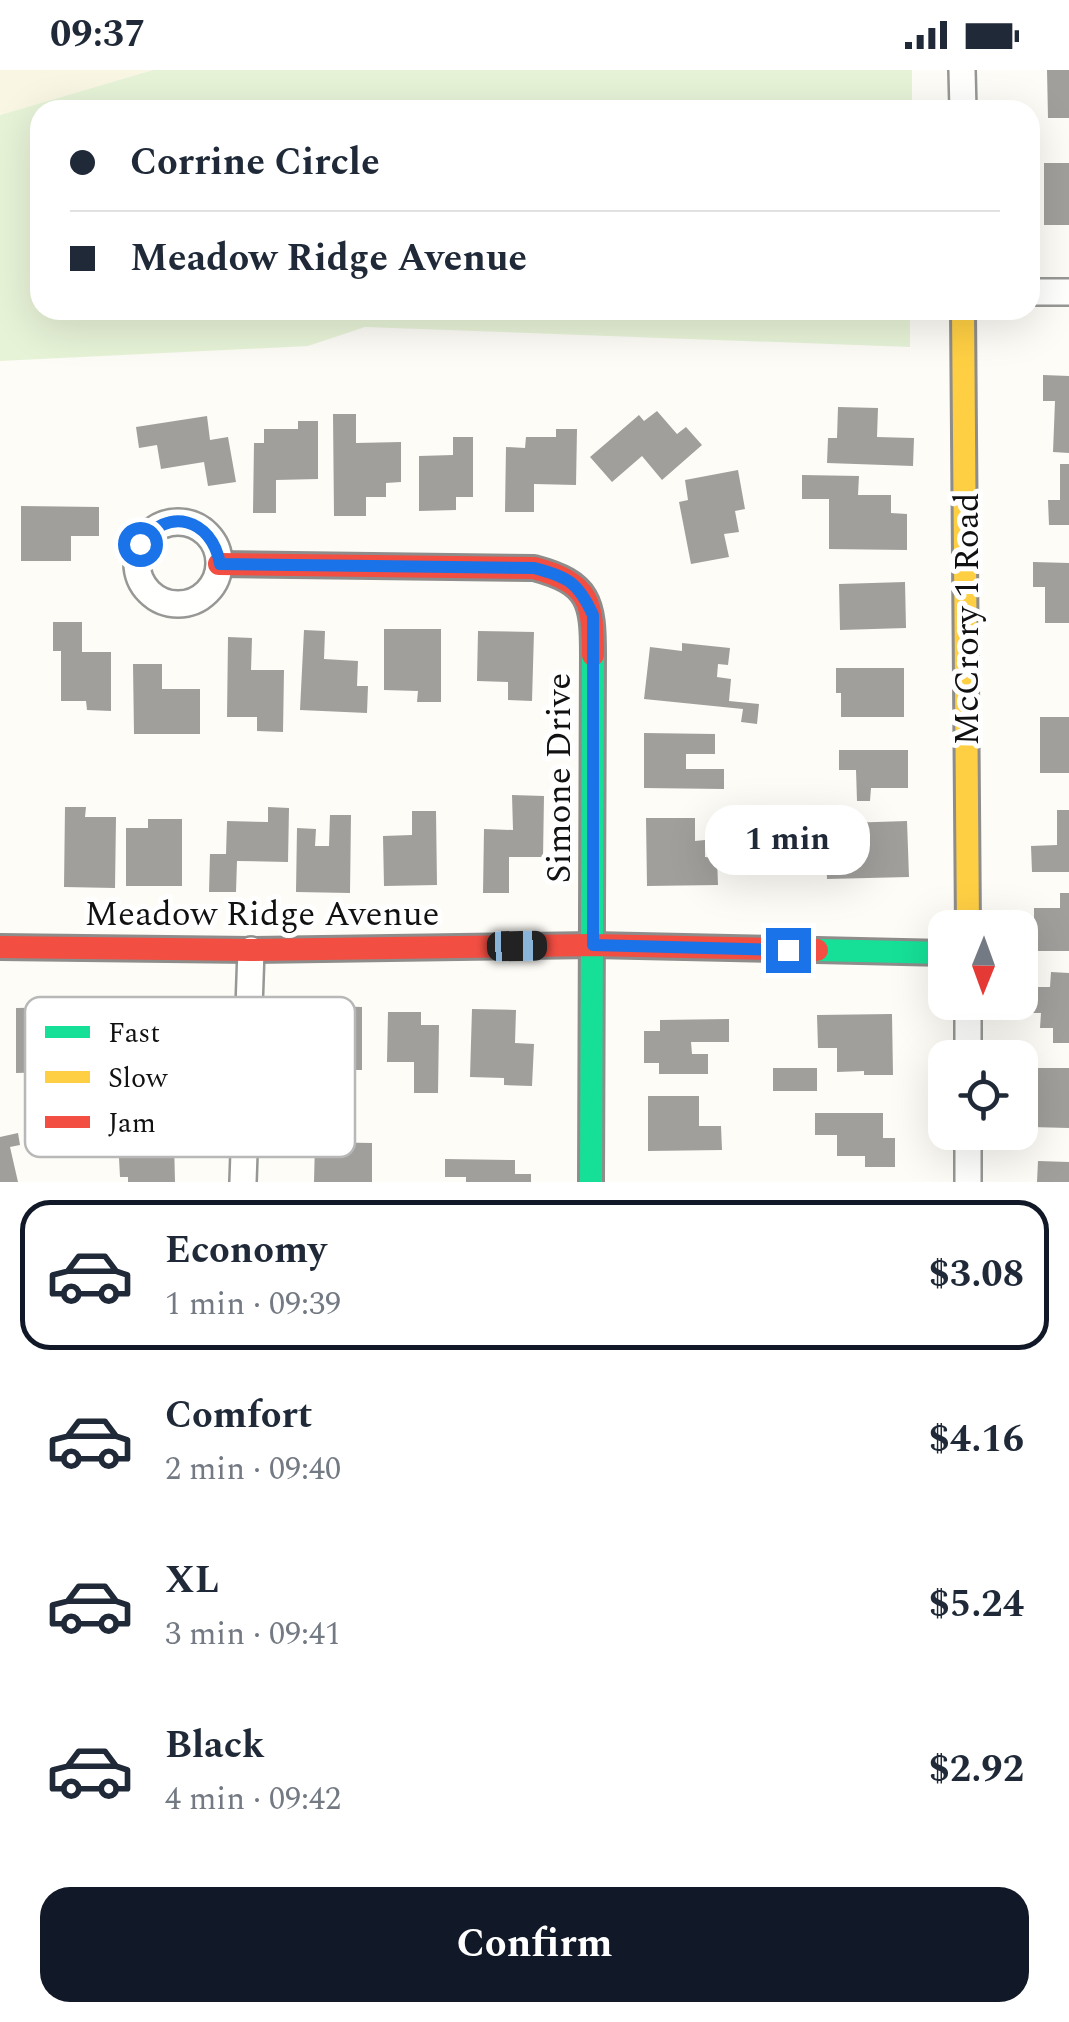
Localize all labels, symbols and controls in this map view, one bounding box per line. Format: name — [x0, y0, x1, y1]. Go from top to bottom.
text: 09:37 — [50, 6, 145, 64]
text: Corrine Circle — [130, 134, 380, 192]
text: Meadow Ridge Avenue — [130, 230, 527, 288]
street label: McCrory 1 Road — [941, 492, 994, 746]
route start — [118, 522, 163, 567]
street label: Simone Drive — [533, 673, 586, 883]
callout: 1 min — [706, 805, 870, 875]
text: 1 min — [745, 815, 830, 864]
street label: Meadow Ridge Avenue — [84, 888, 440, 941]
north arrow — [928, 910, 1038, 1020]
map controls — [928, 910, 1038, 1150]
route end — [766, 928, 811, 973]
car — [487, 930, 547, 962]
legend — [25, 997, 355, 1157]
text: Fast — [108, 1012, 160, 1055]
button: locate — [928, 1040, 1038, 1150]
text: Slow — [108, 1057, 168, 1100]
text: Jam — [108, 1102, 156, 1145]
text: Economy — [165, 1222, 326, 1280]
icon: car — [45, 1230, 135, 1320]
text: $3.08 — [929, 1246, 1024, 1304]
text: 1 min · 09:39 — [165, 1280, 341, 1329]
text: Comfort — [165, 1387, 312, 1445]
icon: car — [45, 1395, 135, 1485]
text: $4.16 — [929, 1411, 1024, 1469]
text: 2 min · 09:40 — [165, 1445, 341, 1494]
text: XL — [165, 1552, 219, 1610]
icon: car — [45, 1560, 135, 1650]
text: $5.24 — [929, 1576, 1024, 1634]
text: 3 min · 09:41 — [165, 1610, 341, 1659]
text: Black — [165, 1717, 265, 1775]
icon: car — [45, 1725, 135, 1815]
text: $2.92 — [929, 1741, 1024, 1799]
text: 4 min · 09:42 — [165, 1775, 341, 1824]
button: Confirm — [40, 1887, 1029, 2002]

